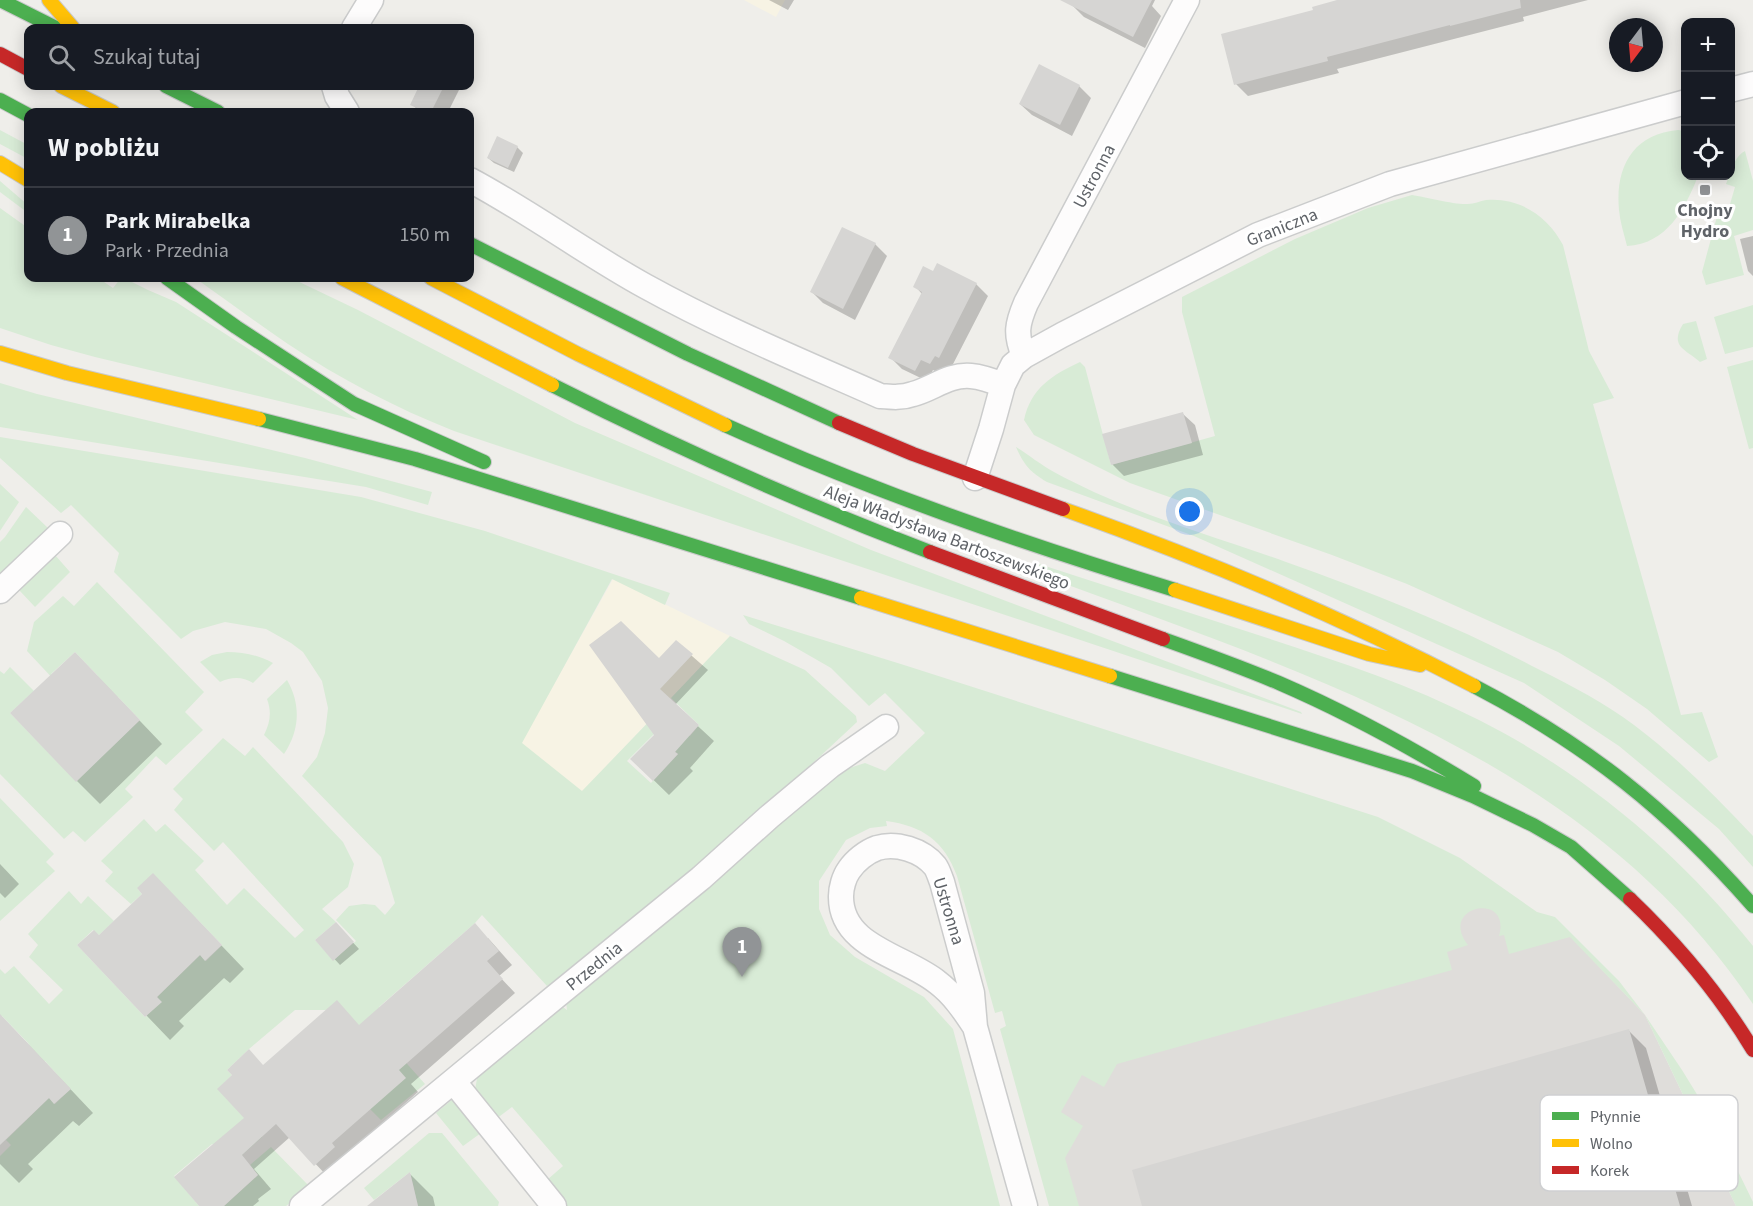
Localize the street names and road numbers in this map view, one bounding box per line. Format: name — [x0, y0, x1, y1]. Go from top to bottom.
street label: Ustronna — [1067, 140, 1122, 213]
street label: Graniczna — [1243, 202, 1322, 253]
street label: Aleja Władysława Bartoszewskiego — [820, 479, 1073, 596]
street label: Ustronna — [926, 874, 971, 948]
street label: Przednia — [561, 936, 628, 997]

